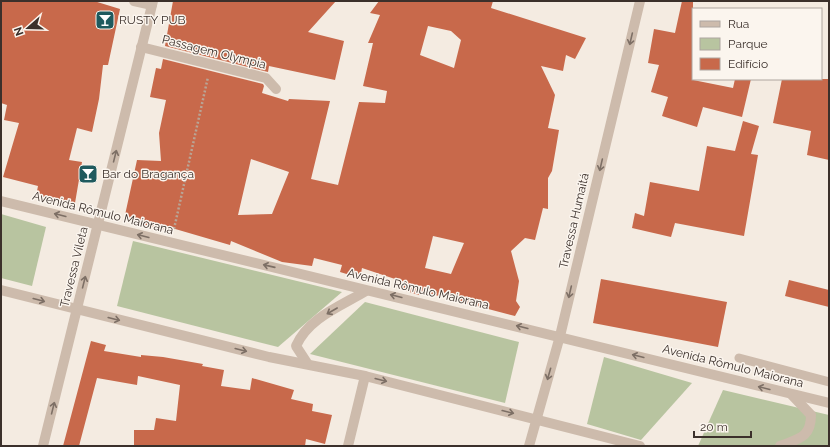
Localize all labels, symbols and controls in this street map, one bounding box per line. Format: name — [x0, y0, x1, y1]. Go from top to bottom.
north arrow — [8, 8, 48, 48]
legend — [692, 8, 822, 80]
bar icon: RUSTY PUB — [94, 9, 116, 31]
place label: RUSTY PUB — [119, 13, 185, 27]
text: Rua — [728, 17, 749, 31]
text: N — [12, 25, 27, 37]
street label: Passagem Olympia — [160, 32, 268, 72]
one-way arrow — [626, 32, 634, 45]
text: Parque — [728, 37, 768, 51]
text: Edifício — [728, 57, 768, 71]
one-way arrow — [111, 149, 119, 162]
one-way arrow — [596, 159, 604, 172]
bar icon: Bar do Bragança — [77, 163, 99, 185]
place label: Bar do Bragança — [102, 167, 194, 181]
street label: Travessa Humaitá — [556, 172, 592, 270]
street label: Avenida Rômulo Maiorana — [31, 189, 175, 237]
one-way arrow — [54, 211, 67, 219]
street label: Travessa Vileta — [57, 225, 91, 309]
one-way arrow — [136, 232, 149, 239]
one-way arrow — [263, 262, 276, 270]
street label: Avenida Rômulo Maiorana — [346, 266, 490, 312]
one-way arrow — [80, 276, 88, 289]
one-way arrow — [566, 285, 574, 298]
one-way arrow — [389, 292, 402, 299]
one-way arrow — [32, 296, 45, 304]
one-way arrow — [327, 307, 339, 315]
one-way arrow — [108, 316, 121, 323]
one-way arrow — [516, 323, 529, 330]
street label: Avenida Rômulo Maiorana — [661, 342, 805, 390]
one-way arrow — [234, 347, 247, 354]
one-way arrow — [632, 352, 645, 359]
one-way arrow — [545, 367, 552, 380]
one-way arrow — [375, 377, 388, 385]
one-way arrow — [758, 383, 771, 391]
one-way arrow — [49, 402, 57, 415]
one-way arrow — [501, 408, 514, 416]
scale bar — [694, 413, 751, 439]
text: 20 m — [700, 420, 728, 434]

